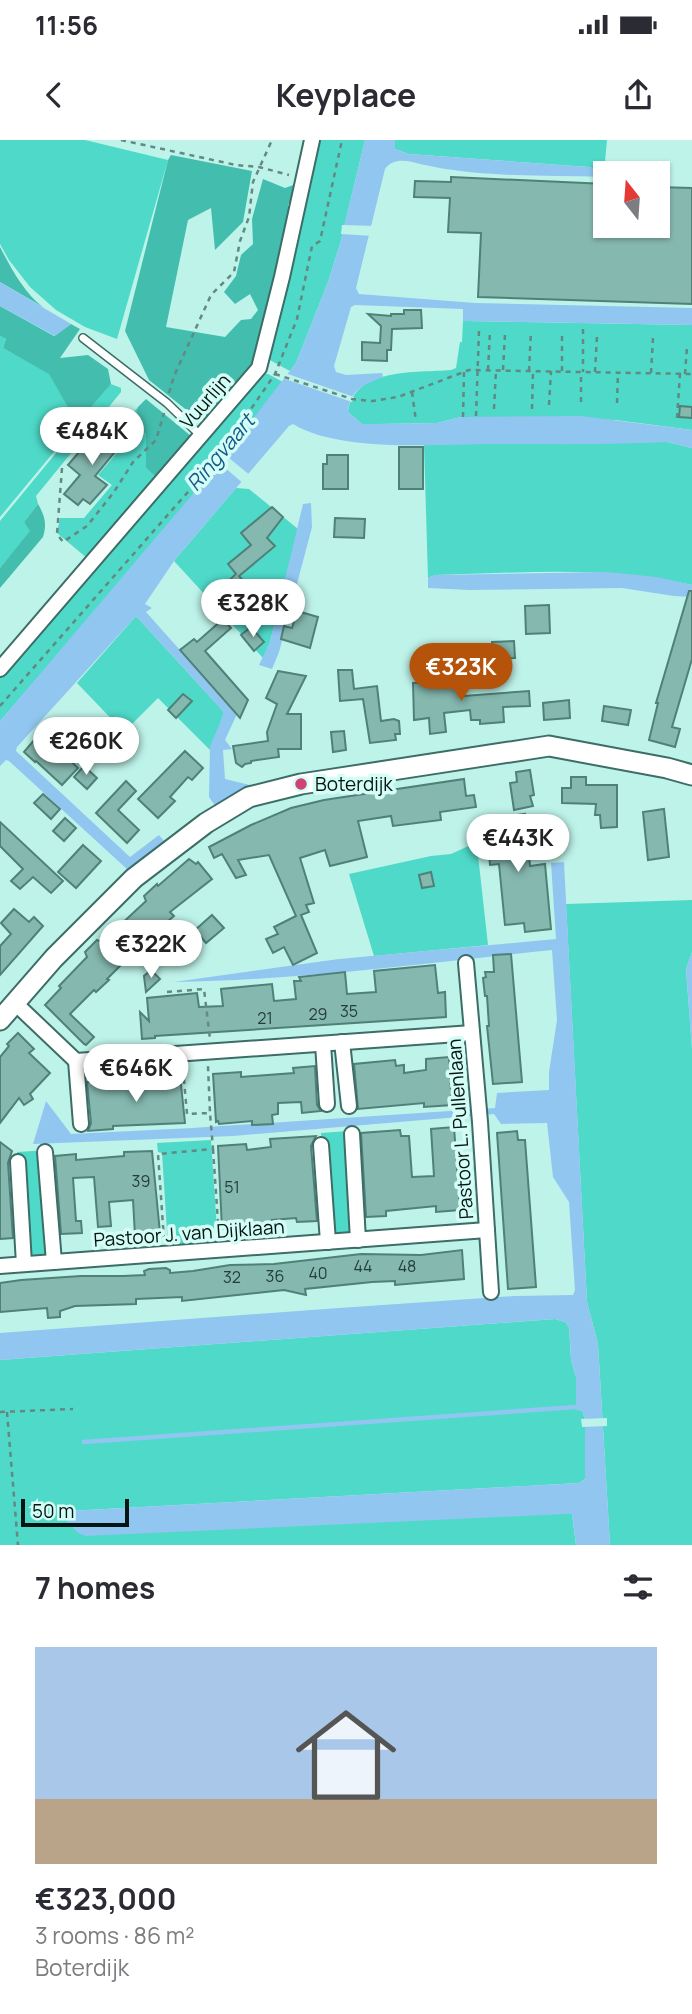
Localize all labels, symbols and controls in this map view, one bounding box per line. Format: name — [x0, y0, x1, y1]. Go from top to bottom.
text: 11:56 — [35, 7, 98, 43]
text: Keyplace — [276, 73, 416, 117]
icon: back — [35, 76, 73, 114]
icon: share — [619, 76, 657, 114]
north arrow — [593, 161, 670, 238]
map controls — [593, 161, 670, 238]
street label: Vuurlijn — [174, 368, 236, 434]
water label: Ringvaart — [180, 406, 262, 496]
pin: €484K — [43, 408, 141, 467]
text: €484K — [56, 414, 128, 446]
pin: €328K — [204, 580, 302, 639]
text: €328K — [217, 586, 289, 618]
pin: €323K — [412, 644, 510, 703]
text: €323K — [425, 650, 497, 682]
pin: €260K — [37, 718, 135, 777]
text: €260K — [49, 724, 123, 756]
place label: Boterdijk — [315, 771, 393, 797]
marker: Boterdijk — [293, 776, 309, 792]
pin: €443K — [469, 814, 567, 874]
text: €443K — [482, 821, 554, 853]
pin: €322K — [102, 920, 200, 980]
text: €322K — [115, 927, 187, 959]
house number: 35 — [340, 1000, 358, 1022]
house number: 29 — [308, 1003, 328, 1025]
house number: 21 — [257, 1007, 273, 1029]
street label: Pastoor L. Pullenlaan — [441, 1038, 479, 1220]
pin: €646K — [87, 1044, 185, 1104]
text: €646K — [99, 1051, 173, 1083]
house number: 39 — [132, 1170, 150, 1192]
house number: 51 — [224, 1176, 240, 1198]
street label: Pastoor J. van Dijklaan — [93, 1213, 285, 1253]
house number: 44 — [353, 1255, 373, 1277]
house number: 48 — [398, 1255, 416, 1277]
house number: 40 — [308, 1262, 328, 1284]
house number: 36 — [266, 1265, 284, 1287]
house number: 32 — [223, 1266, 241, 1288]
scale bar — [21, 1496, 130, 1528]
text: 50 m — [32, 1498, 74, 1524]
text: 7 homes — [35, 1567, 155, 1608]
icon: filters — [619, 1568, 657, 1606]
icon: home — [283, 1692, 409, 1818]
text: €323,000 — [35, 1878, 177, 1919]
text: 3 rooms · 86 m² — [35, 1919, 195, 1951]
text: Boterdijk — [35, 1951, 129, 1983]

